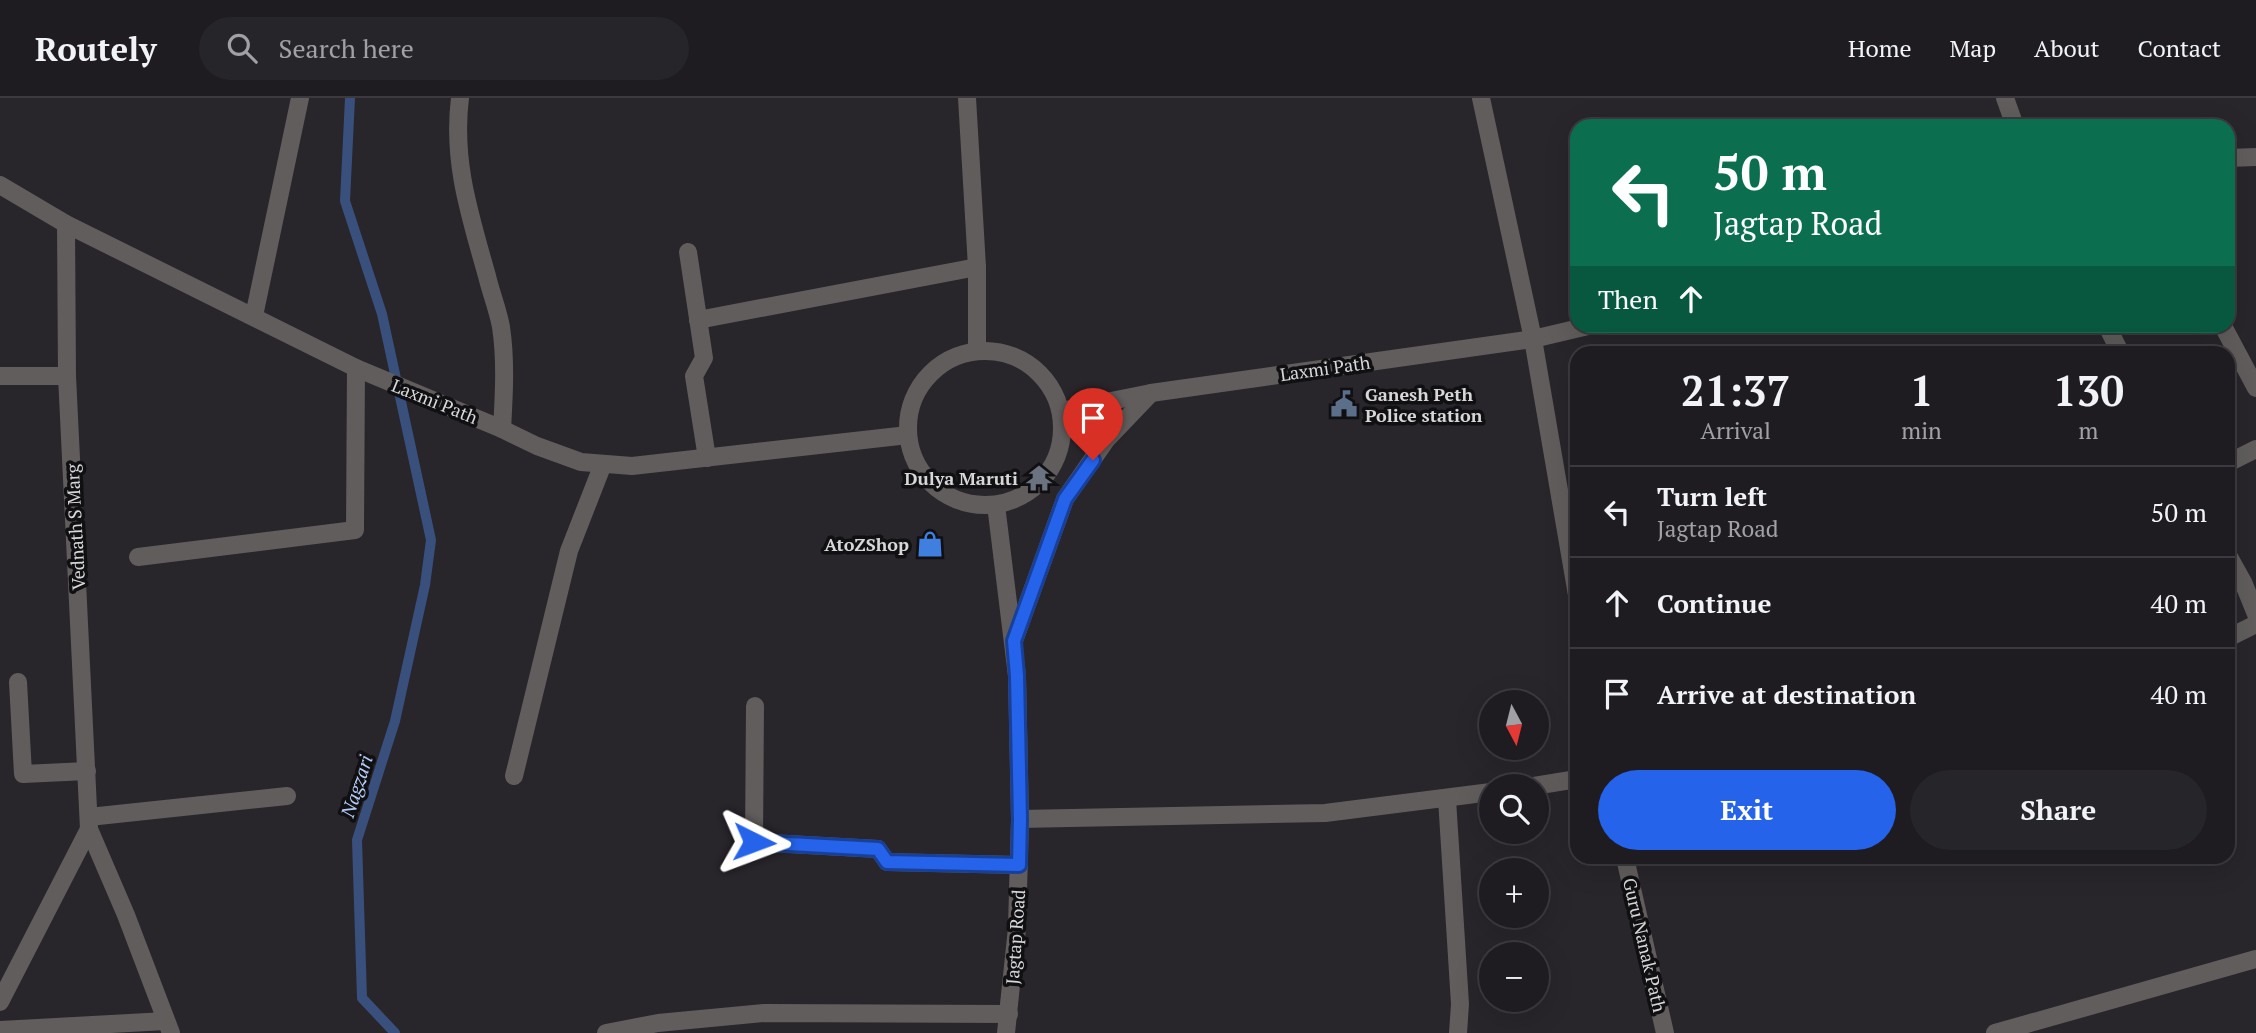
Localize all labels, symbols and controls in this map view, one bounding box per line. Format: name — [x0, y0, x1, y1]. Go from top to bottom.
search box — [199, 17, 689, 80]
text: Routely — [35, 27, 157, 70]
icon: search — [223, 29, 261, 67]
text: Search here — [279, 31, 414, 65]
text: Home — [1848, 32, 1912, 64]
text: Map — [1950, 32, 1996, 64]
text: About — [2034, 32, 2100, 64]
text: Contact — [2138, 32, 2221, 64]
text: 50 m — [1713, 139, 1827, 204]
icon: left — [1598, 147, 1689, 238]
text: Jagtap Road — [1713, 202, 1882, 244]
icon: ahead — [1672, 280, 1710, 318]
text: Then — [1598, 282, 1658, 316]
street label: Laxmi Path — [1278, 350, 1372, 386]
text: 21:37 — [1681, 362, 1790, 418]
text: 1 — [1910, 362, 1933, 418]
text: 130 — [2053, 362, 2124, 418]
street label: Laxmi Path — [388, 373, 482, 429]
place label: Ganesh Peth Police station — [1365, 382, 1483, 427]
pin — [1063, 388, 1123, 460]
public building icon: Ganesh Peth Police station — [1329, 389, 1359, 419]
icon: arrive — [1074, 399, 1112, 437]
text: Arrival — [1700, 415, 1771, 446]
text: min — [1901, 415, 1942, 446]
text: m — [2078, 415, 2098, 446]
street label: Vednath S Marg — [60, 463, 90, 591]
temple icon: Dulya Maruti — [1024, 463, 1054, 493]
place label: Dulya Maruti — [904, 466, 1018, 490]
text: Turn left — [1657, 479, 1767, 513]
icon: left — [1598, 493, 1636, 531]
text: 50 m — [2151, 495, 2207, 529]
text: Jagtap Road — [1657, 513, 1779, 544]
shop icon: AtoZShop — [915, 529, 945, 559]
place label: AtoZShop — [824, 532, 909, 556]
icon: ahead — [1598, 584, 1636, 622]
text: Continue — [1657, 586, 1771, 620]
text: 40 m — [2151, 586, 2207, 620]
icon: arrive — [1598, 675, 1636, 713]
text: Arrive at destination — [1657, 677, 1916, 711]
text: 40 m — [2151, 677, 2207, 711]
north arrow — [1479, 690, 1549, 760]
map controls — [1479, 690, 1549, 1012]
water label: Nagzari — [334, 751, 378, 821]
button: Exit — [1598, 770, 1896, 850]
button: Share — [1910, 770, 2207, 850]
button: search — [1479, 774, 1549, 844]
position arrow — [717, 805, 791, 879]
button: + — [1479, 858, 1549, 928]
street label: Guru Nanak Path — [1618, 876, 1672, 1015]
street label: Jagtap Road — [1000, 889, 1030, 985]
button: − — [1479, 942, 1549, 1012]

